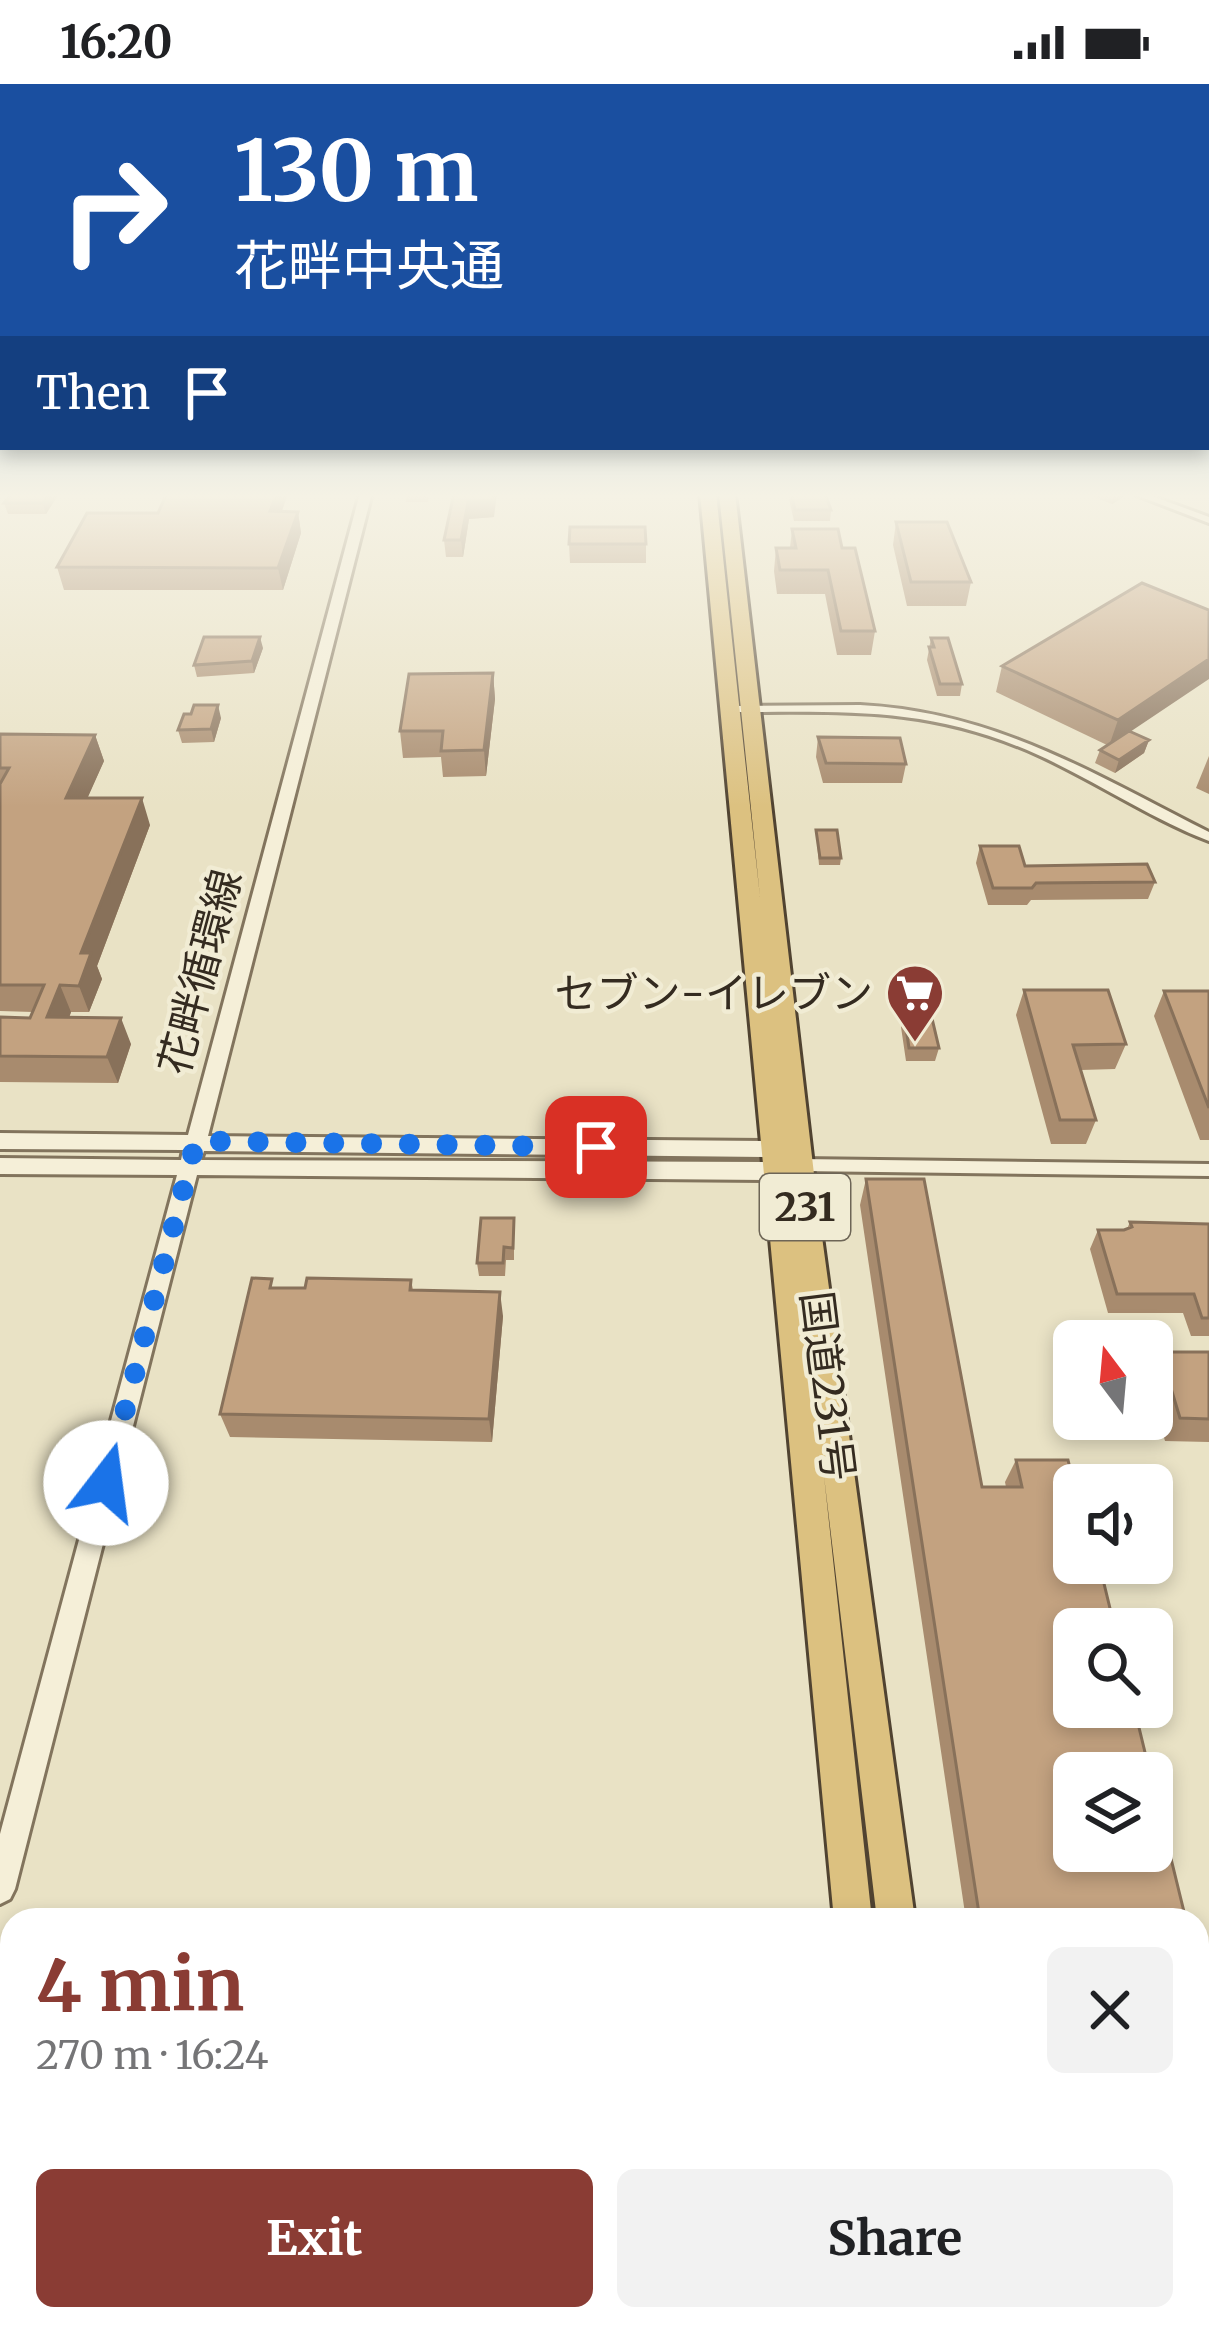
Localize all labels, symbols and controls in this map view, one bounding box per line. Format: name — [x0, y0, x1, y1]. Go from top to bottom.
text: 16:20 — [60, 14, 173, 70]
text: 130 m — [234, 118, 478, 224]
icon: right — [36, 132, 192, 288]
text: 花畔中央通 — [234, 232, 504, 300]
icon: arrive — [174, 360, 240, 426]
text: Then — [36, 365, 150, 421]
street label: 花畔循環線 — [148, 864, 252, 1080]
supermarket icon: セブン-イレブン — [884, 962, 946, 1044]
place label: セブン-イレブン — [555, 967, 873, 1019]
pin — [545, 1096, 647, 1198]
icon: arrive — [563, 1114, 629, 1180]
road number: 231 — [760, 1174, 850, 1240]
street label: 国道231号 — [791, 1288, 865, 1484]
north arrow — [1053, 1320, 1173, 1440]
map controls — [1053, 1320, 1173, 1872]
position arrow — [43, 1420, 169, 1546]
button: sound — [1053, 1464, 1173, 1584]
button: search — [1053, 1608, 1173, 1728]
button: layers — [1053, 1752, 1173, 1872]
text: 4 min — [36, 1940, 244, 2031]
button: close — [1047, 1947, 1173, 2073]
text: 270 m · 16:24 — [36, 2031, 268, 2080]
button: Exit — [36, 2169, 593, 2307]
button: Share — [617, 2169, 1173, 2307]

